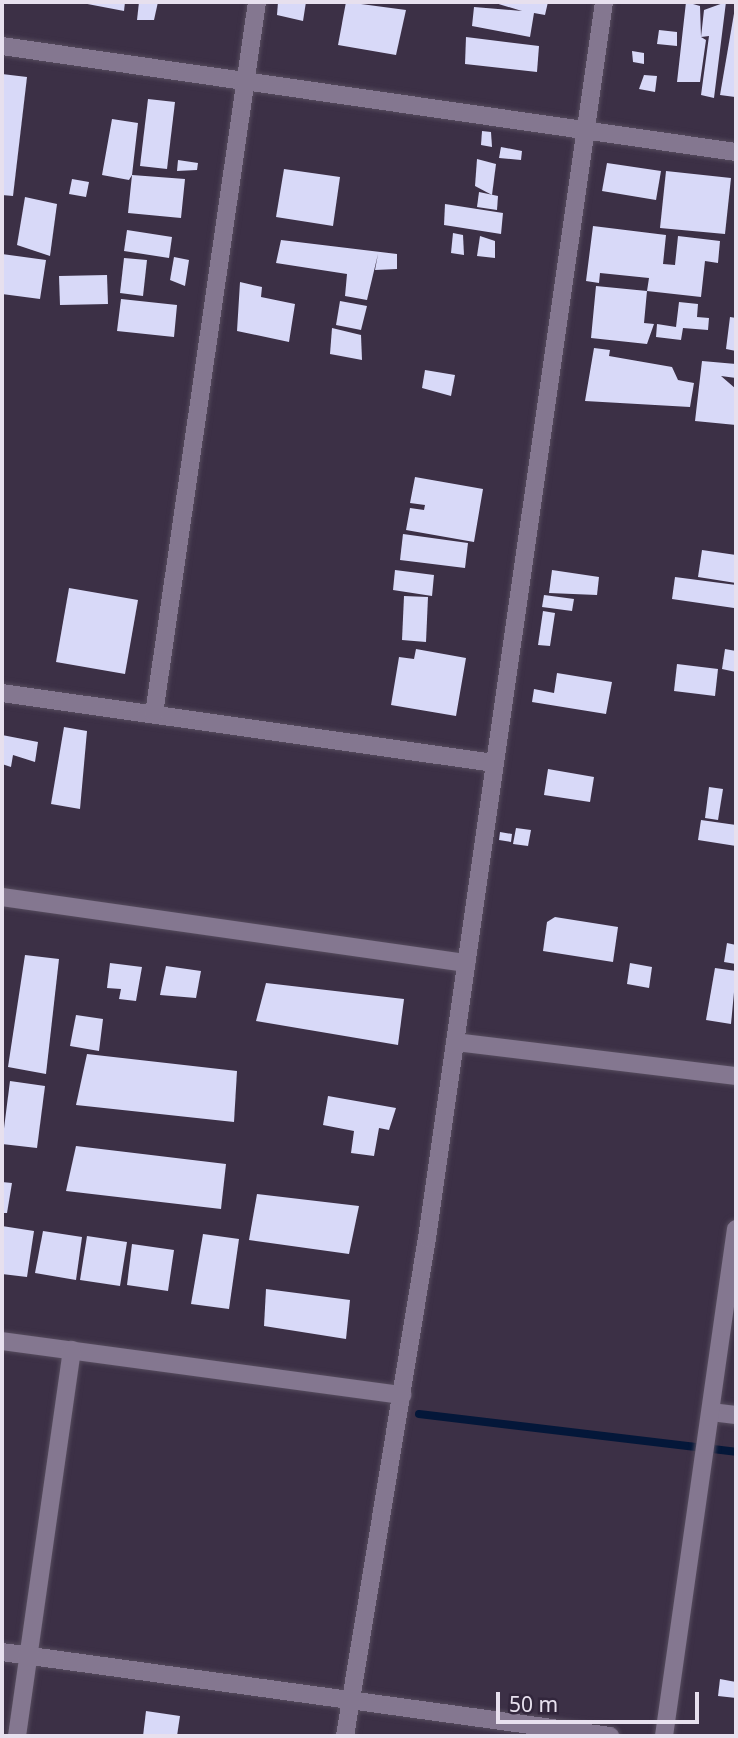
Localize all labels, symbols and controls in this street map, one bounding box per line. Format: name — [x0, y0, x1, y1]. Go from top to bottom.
scale bar — [500, 1678, 703, 1722]
text: 50 m — [509, 1690, 558, 1718]

